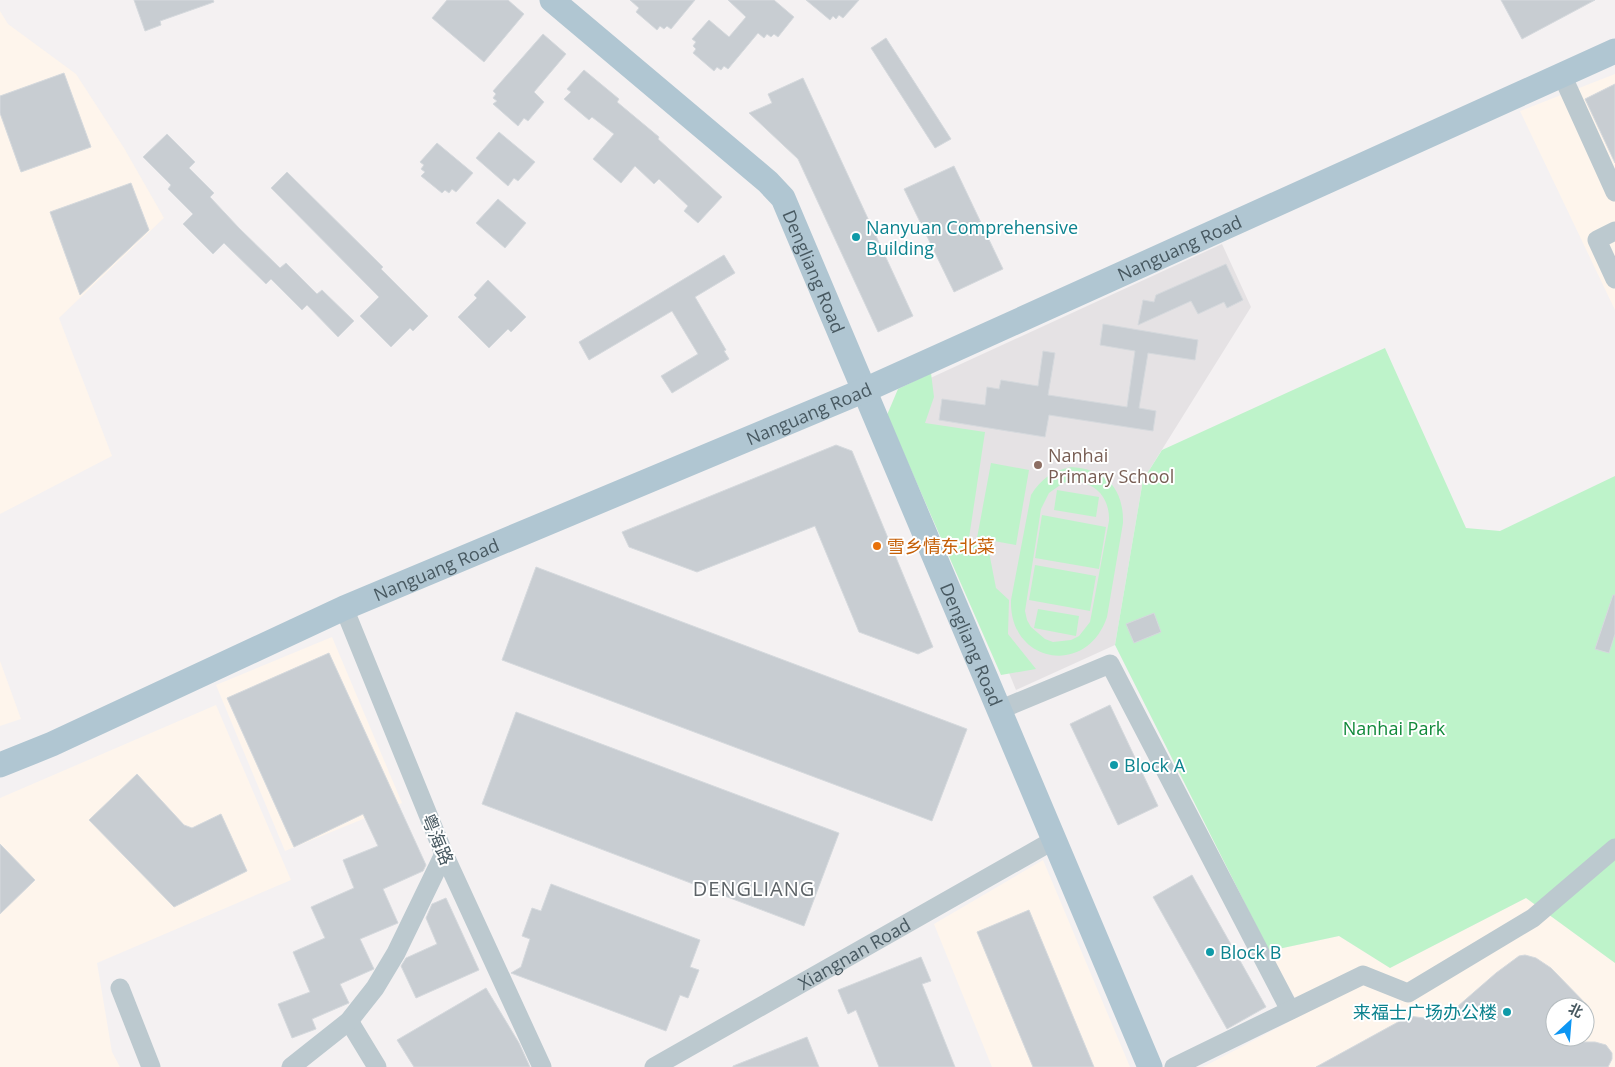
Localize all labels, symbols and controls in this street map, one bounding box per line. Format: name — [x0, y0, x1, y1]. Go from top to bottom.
street label: Dengliang Road — [777, 206, 851, 337]
street label: Nanguang Road — [1113, 209, 1245, 286]
place label: Nanyuan Comprehensive Building — [866, 215, 1078, 260]
marker: Nanyuan Comprehensive Building — [850, 231, 862, 243]
street label: Nanguang Road — [742, 377, 875, 450]
place label: Nanhai Primary School — [1048, 443, 1174, 488]
marker: Nanhai Primary School — [1032, 459, 1044, 471]
street label: Nanguang Road — [370, 533, 502, 606]
place label: 雪乡情东北菜 — [887, 534, 995, 558]
marker: 雪乡情东北菜 — [871, 540, 883, 552]
street label: Dengliang Road — [935, 579, 1008, 710]
park label: Nanhai Park — [1343, 716, 1446, 740]
place label: Block A — [1124, 753, 1186, 777]
marker: Block A — [1108, 759, 1120, 771]
street label: 粤海路 — [416, 809, 460, 869]
district label: DENGLIANG — [693, 875, 815, 902]
street label: Xiangnan Road — [794, 912, 915, 995]
place label: Block B — [1220, 940, 1281, 964]
marker: Block B — [1204, 946, 1216, 958]
north arrow — [1545, 997, 1595, 1047]
text: 北 — [1565, 998, 1586, 1021]
place label: 来福士广场办公楼 — [1353, 1000, 1497, 1024]
marker: 来福士广场办公楼 — [1501, 1006, 1513, 1018]

